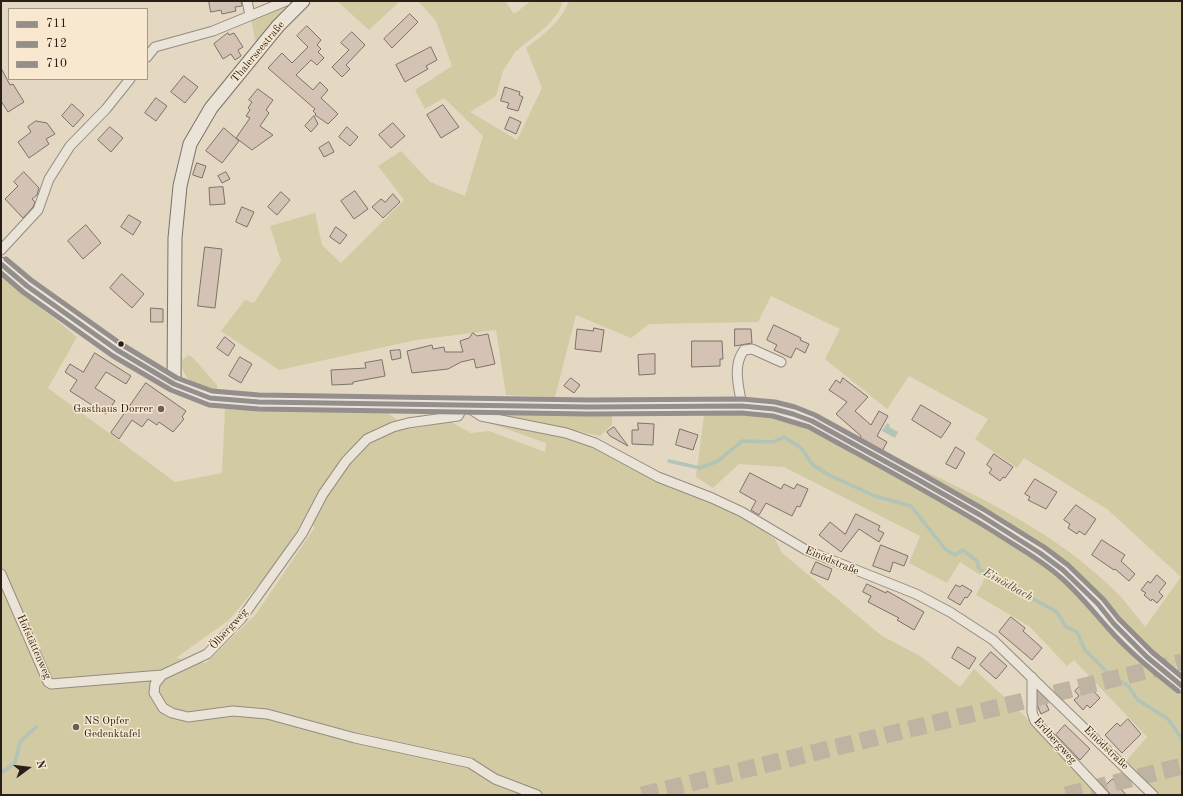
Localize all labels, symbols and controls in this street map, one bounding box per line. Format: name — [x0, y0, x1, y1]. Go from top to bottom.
legend — [8, 8, 148, 80]
text: 711 — [46, 18, 67, 30]
street label: Thalerseestraße — [228, 19, 288, 85]
text: 712 — [46, 38, 67, 50]
text: 710 — [46, 58, 67, 70]
unlabelled marker — [116, 339, 126, 349]
place label: Gasthaus Dorrer — [73, 402, 153, 416]
marker: Gasthaus Dorrer — [156, 404, 166, 414]
street label: Einödstraße — [803, 544, 861, 578]
water label: Einödbach — [981, 565, 1035, 605]
street label: Ölbergweg — [207, 606, 251, 652]
street label: Hofstättenweg — [14, 613, 54, 681]
place label: NS Opfer Gedenktafel — [84, 714, 140, 740]
street label: Erdbergweg — [1031, 715, 1079, 767]
marker: NS Opfer Gedenktafel — [71, 722, 81, 732]
street label: Einödstraße — [1081, 723, 1131, 773]
north arrow — [8, 748, 48, 788]
text: N — [34, 759, 46, 770]

